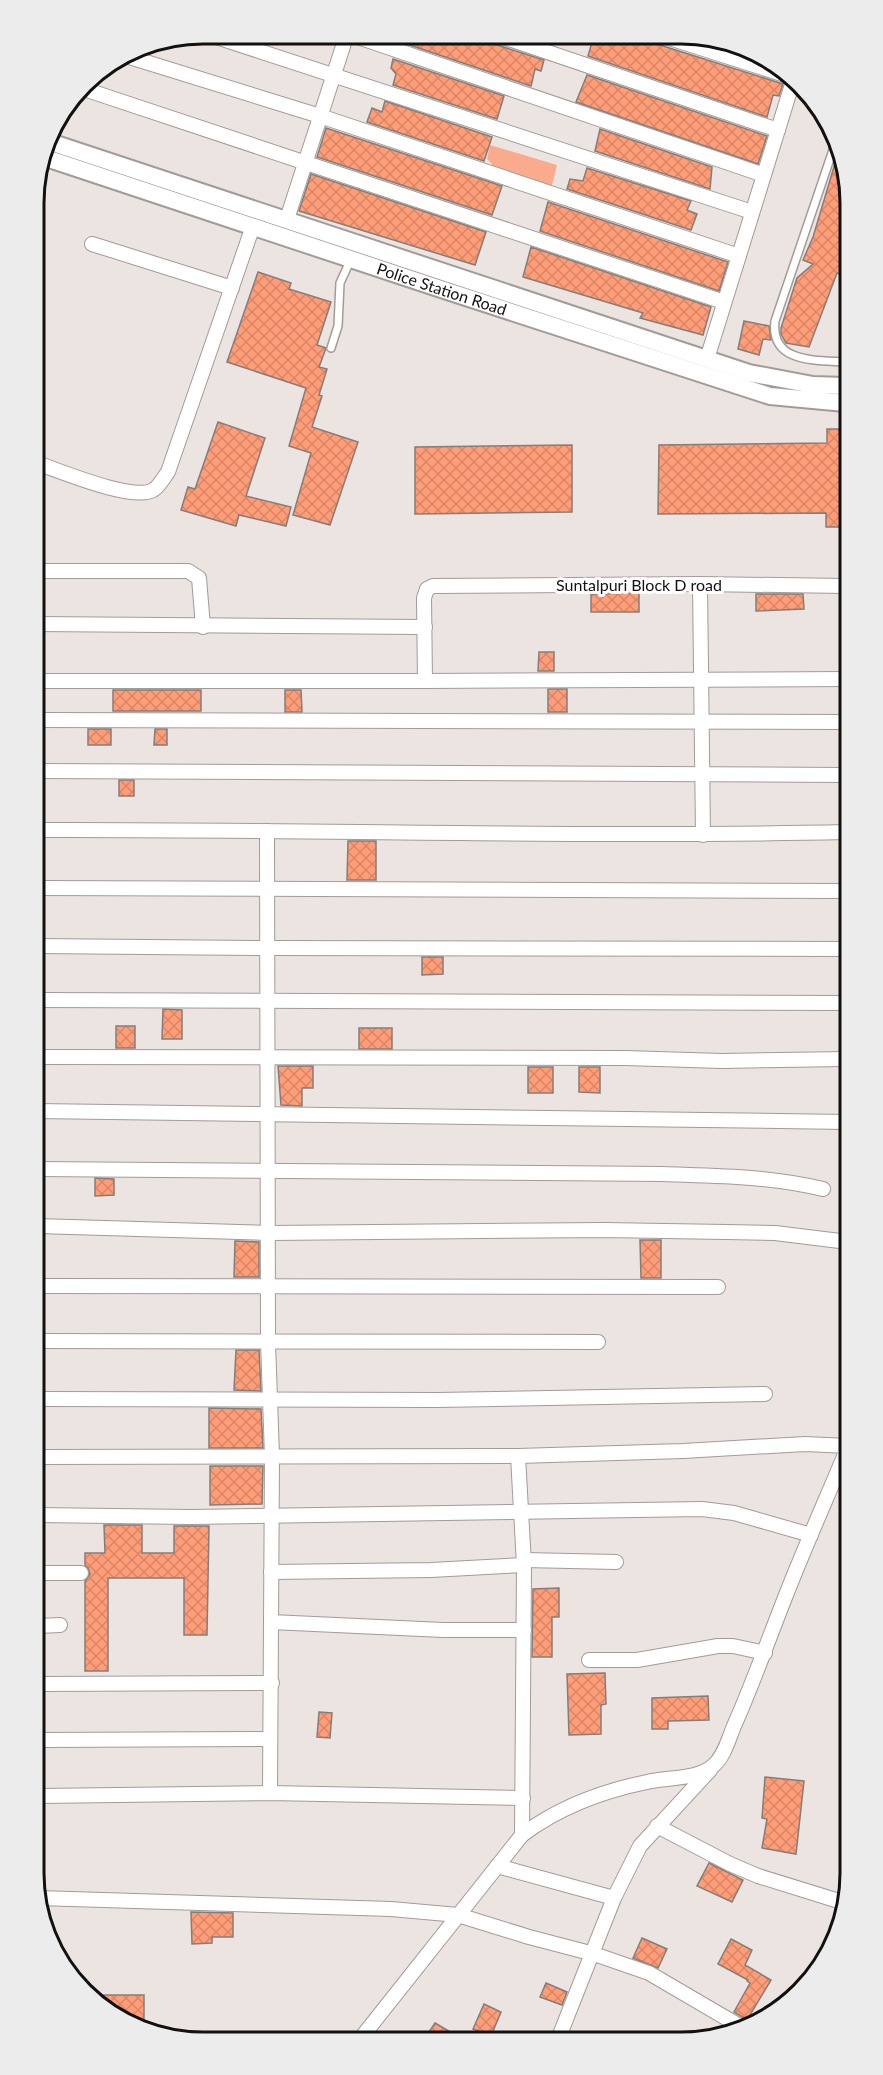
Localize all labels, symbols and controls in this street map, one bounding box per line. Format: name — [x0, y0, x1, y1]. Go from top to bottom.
street label: Police Station Road — [375, 258, 509, 319]
street label: Suntalpuri Block D road — [556, 575, 722, 594]

